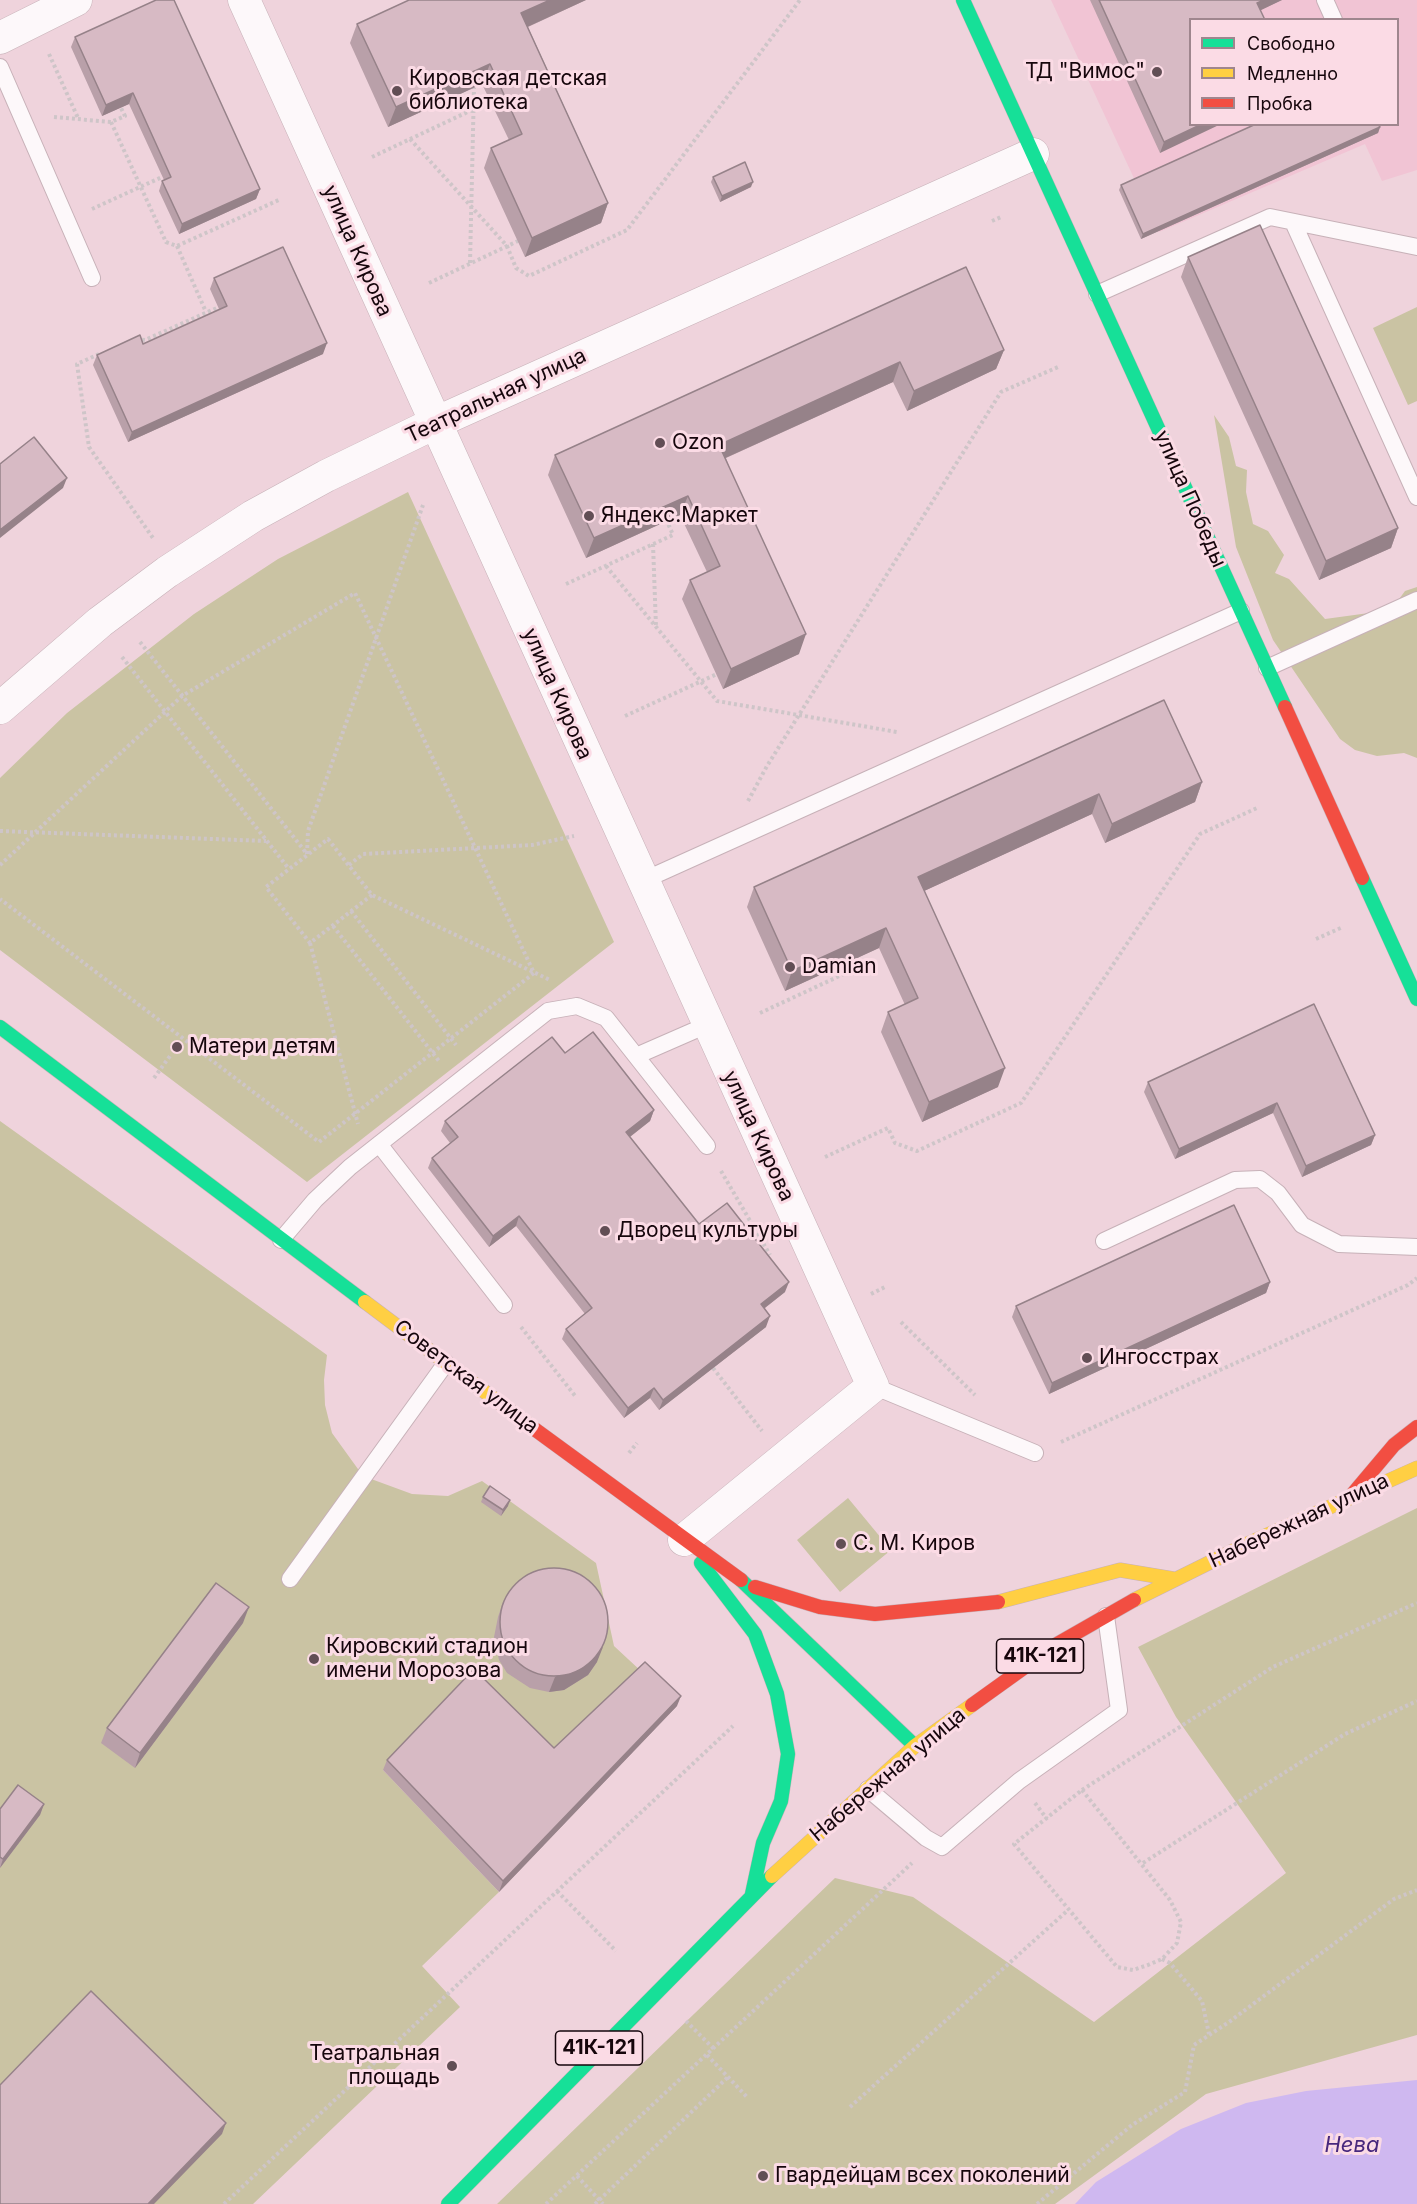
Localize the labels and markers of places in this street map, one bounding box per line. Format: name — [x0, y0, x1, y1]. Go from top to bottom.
place label: ТД "Вимос" — [1025, 59, 1145, 85]
marker: ТД "Вимос" — [1150, 65, 1164, 79]
place label: Кировская детская библиотека — [409, 66, 607, 116]
marker: Кировская детская библиотека — [390, 84, 404, 98]
place label: Ozon — [672, 430, 724, 456]
marker: Ozon — [653, 436, 667, 450]
place label: Яндекс.Маркет — [601, 503, 758, 529]
marker: Яндекс.Маркет — [582, 509, 596, 523]
place label: Damian — [802, 954, 877, 980]
marker: Damian — [783, 960, 797, 974]
place label: Матери детям — [189, 1034, 336, 1060]
marker: Матери детям — [170, 1040, 184, 1054]
place label: Дворец культуры — [617, 1218, 798, 1244]
marker: Дворец культуры — [598, 1224, 612, 1238]
place label: Ингосстрах — [1099, 1345, 1219, 1371]
marker: Ингосстрах — [1080, 1351, 1094, 1365]
place label: С. М. Киров — [853, 1531, 975, 1557]
marker: С. М. Киров — [834, 1537, 848, 1551]
place label: Кировский стадион имени Морозова — [326, 1634, 528, 1684]
marker: Кировский стадион имени Морозова — [307, 1652, 321, 1666]
place label: Театральная площадь — [309, 2041, 440, 2091]
marker: Театральная площадь — [445, 2059, 459, 2073]
place label: Гвардейцам всех поколений — [775, 2163, 1070, 2189]
marker: Гвардейцам всех поколений — [756, 2169, 770, 2183]

